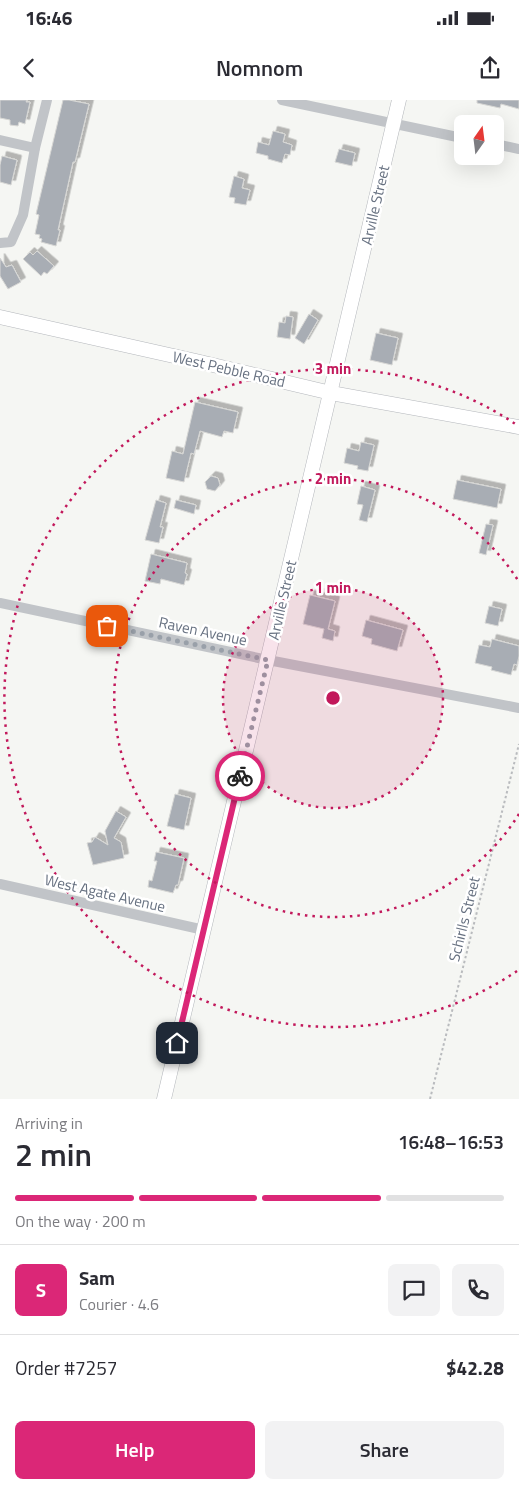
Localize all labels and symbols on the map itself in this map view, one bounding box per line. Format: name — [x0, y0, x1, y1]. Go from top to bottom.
north arrow — [454, 115, 504, 165]
street label: Arville Street — [355, 162, 395, 247]
street label: West Pebble Road — [170, 345, 288, 393]
text: 3 min — [315, 357, 351, 380]
text: 2 min — [315, 467, 351, 490]
street label: Arville Street — [262, 557, 302, 642]
text: 1 min — [315, 576, 351, 599]
pin — [86, 605, 128, 647]
street label: Raven Avenue — [157, 610, 249, 652]
centre of rings — [324, 689, 342, 707]
courier — [215, 751, 265, 801]
street label: West Agate Avenue — [42, 868, 168, 918]
street label: Schirlls Street — [442, 873, 486, 964]
pin — [156, 1022, 198, 1064]

